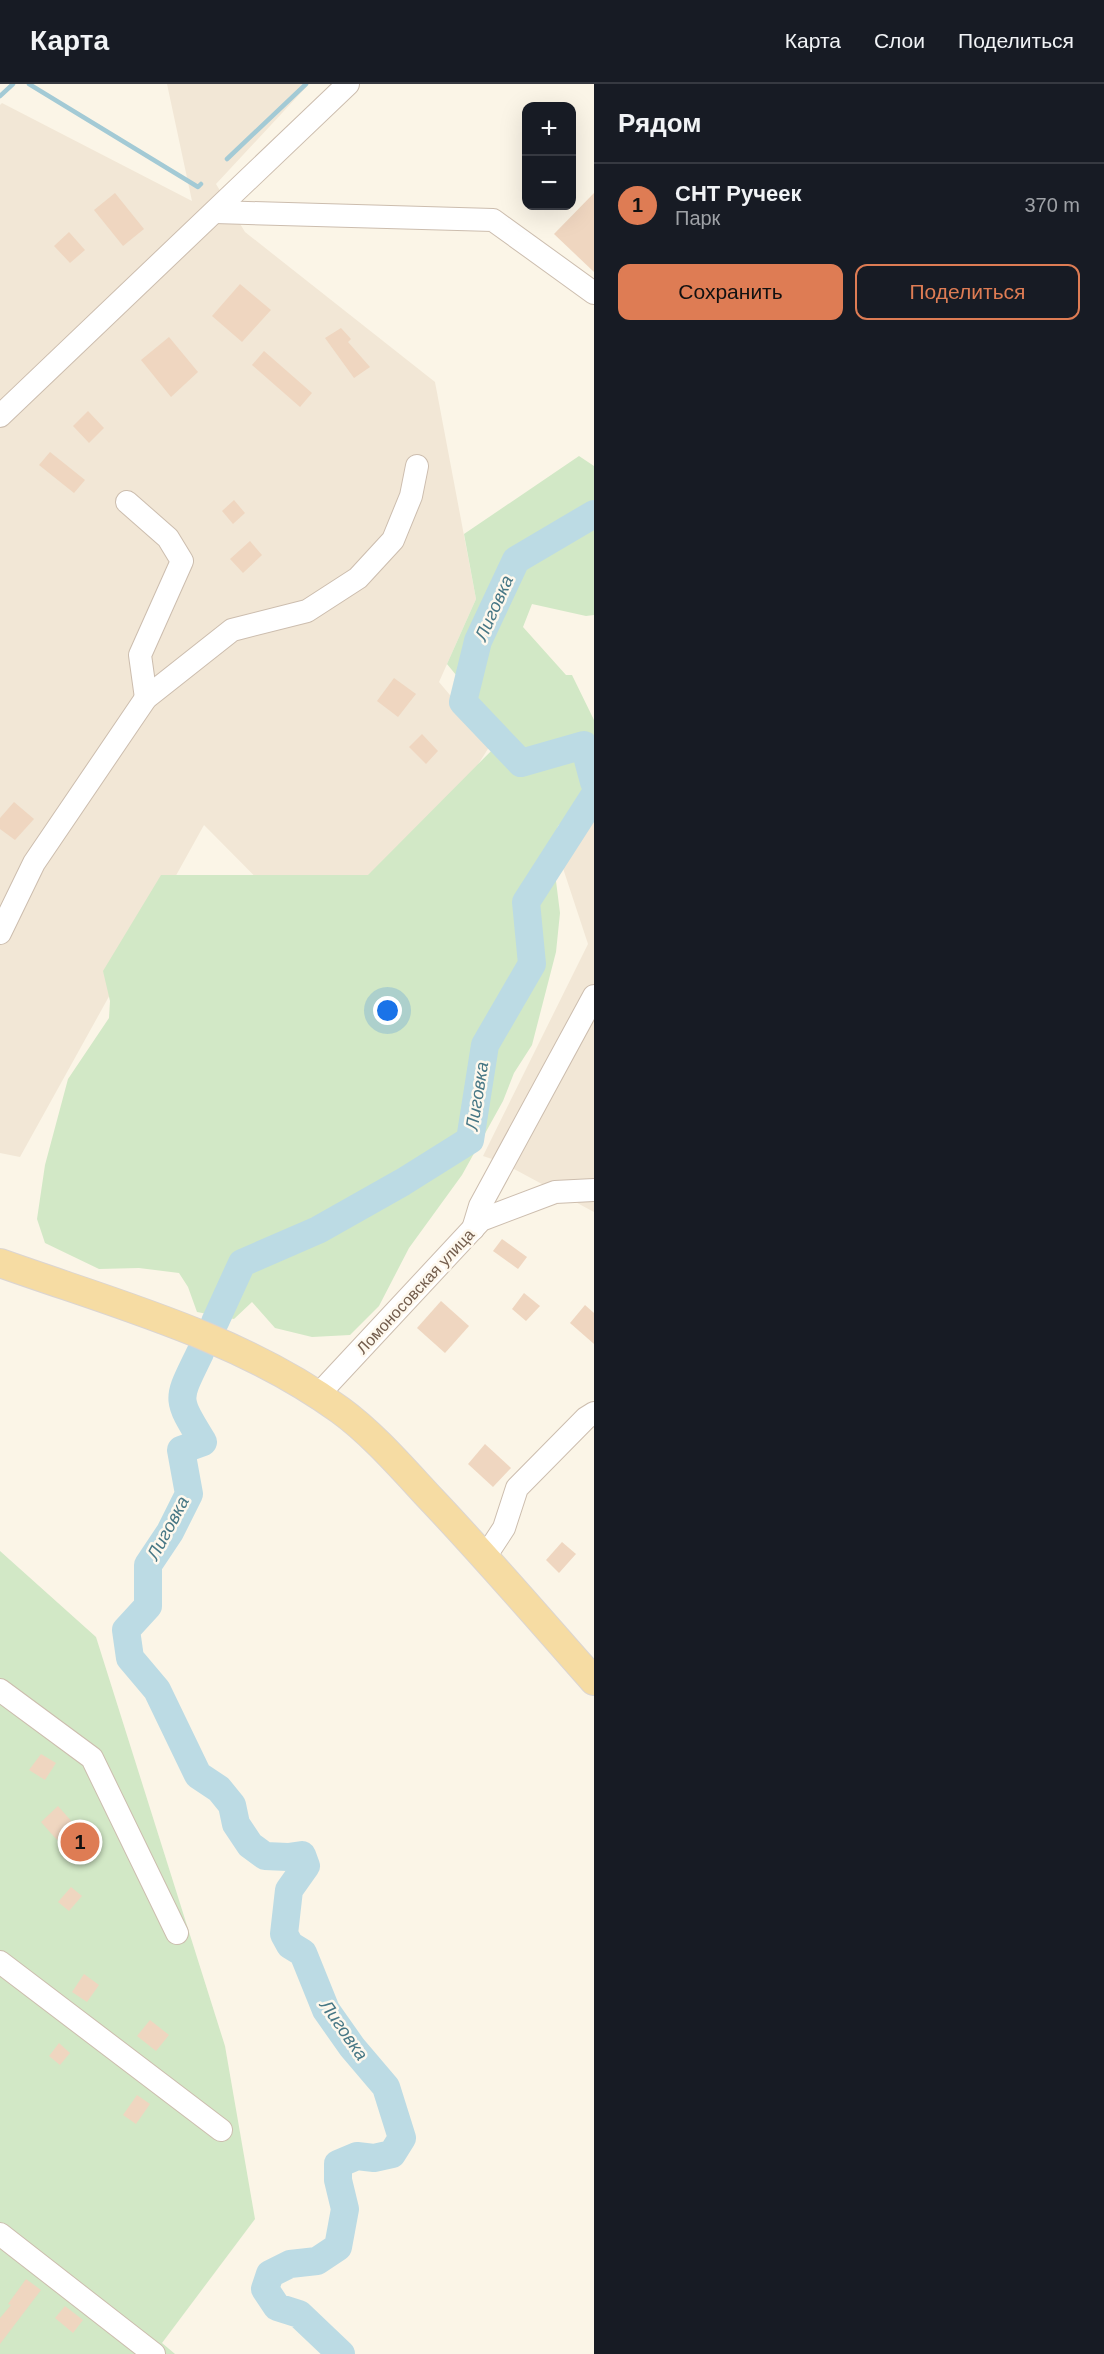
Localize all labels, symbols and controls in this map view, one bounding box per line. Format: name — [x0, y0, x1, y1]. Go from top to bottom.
text: Карта — [30, 25, 109, 56]
text: Карта — [785, 29, 841, 52]
text: Слои — [874, 29, 925, 52]
text: Поделиться — [958, 29, 1074, 52]
map controls — [522, 102, 576, 210]
button: + — [522, 102, 576, 156]
text: Рядом — [618, 108, 701, 138]
button: − — [522, 156, 576, 210]
text: СНТ Ручеек — [675, 181, 802, 206]
text: 1 — [632, 194, 643, 216]
text: 370 m — [1024, 194, 1080, 216]
text: Парк — [675, 207, 720, 229]
button: Сохранить — [618, 264, 843, 320]
button: Поделиться — [855, 264, 1080, 320]
water label: Лиговка — [470, 572, 517, 644]
your location — [373, 996, 402, 1025]
water label: Лиговка — [462, 1060, 492, 1133]
street label: Ломоносовская улица — [353, 1226, 477, 1357]
water label: Лиговка — [143, 1493, 193, 1564]
pin: 1 — [60, 1820, 100, 1864]
water label: Лиговка — [315, 1995, 372, 2064]

